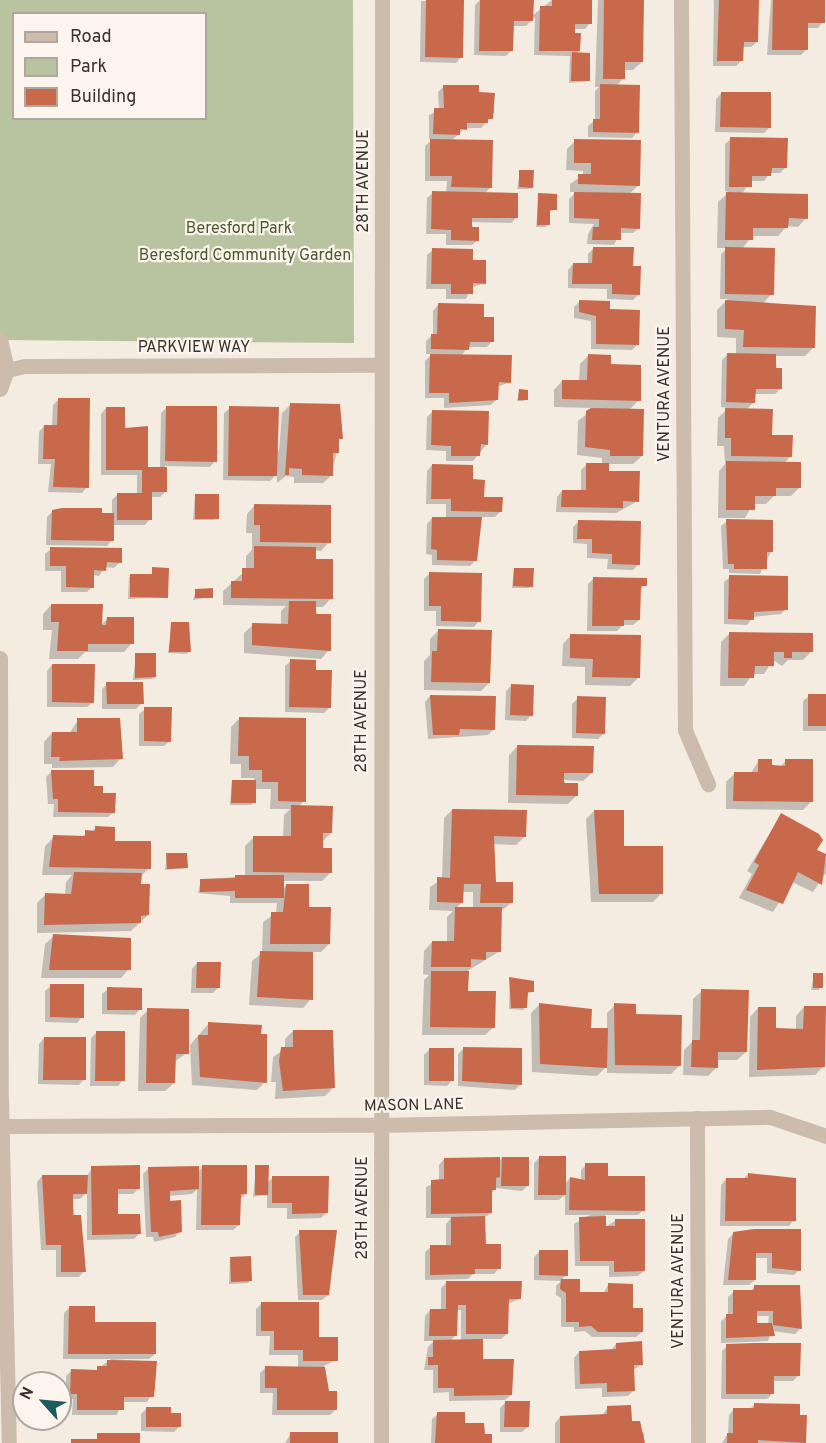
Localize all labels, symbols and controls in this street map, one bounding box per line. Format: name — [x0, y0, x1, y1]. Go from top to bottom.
legend — [12, 12, 207, 120]
text: Road — [70, 26, 112, 49]
text: Park — [70, 56, 107, 79]
text: Building — [70, 86, 136, 109]
street label: 28TH AVENUE — [354, 129, 374, 233]
park label: Beresford Park — [186, 219, 292, 239]
park label: Beresford Community Garden — [139, 246, 351, 266]
street label: VENTURA AVENUE — [655, 325, 675, 463]
street label: PARKVIEW WAY — [137, 338, 251, 358]
street label: 28TH AVENUE — [352, 669, 372, 773]
street label: MASON LANE — [364, 1096, 464, 1116]
street label: 28TH AVENUE — [353, 1156, 373, 1260]
street label: VENTURA AVENUE — [669, 1212, 689, 1350]
north arrow — [12, 1371, 72, 1431]
text: N — [16, 1384, 39, 1403]

